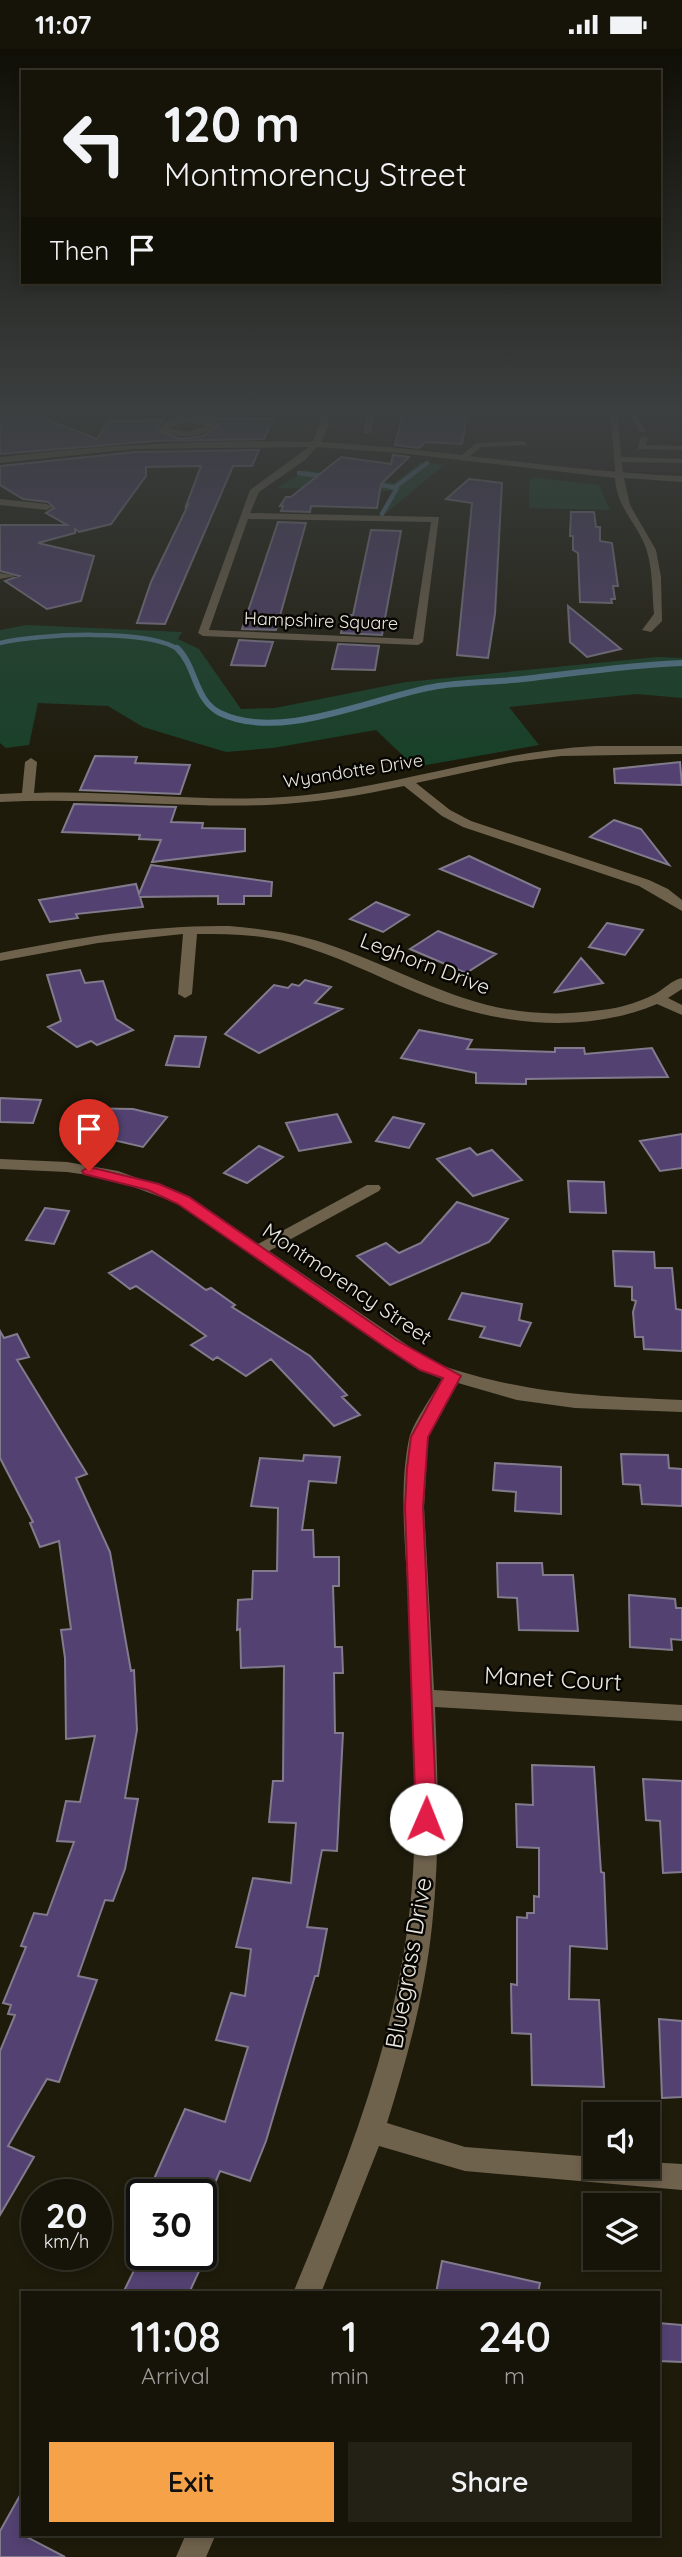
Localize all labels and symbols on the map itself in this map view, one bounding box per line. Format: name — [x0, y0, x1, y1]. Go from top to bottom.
street label: Hampshire Square — [244, 606, 398, 635]
street label: Wyandotte Drive — [281, 748, 424, 793]
street label: Leghorn Drive — [357, 926, 494, 1000]
pin — [59, 1099, 119, 1171]
street label: Montmorency Street — [258, 1217, 437, 1350]
street label: Manet Court — [484, 1659, 623, 1697]
position arrow — [389, 1782, 463, 1856]
street label: Bluegrass Drive — [378, 1875, 438, 2051]
speed limit sign: 30 — [126, 2179, 217, 2270]

